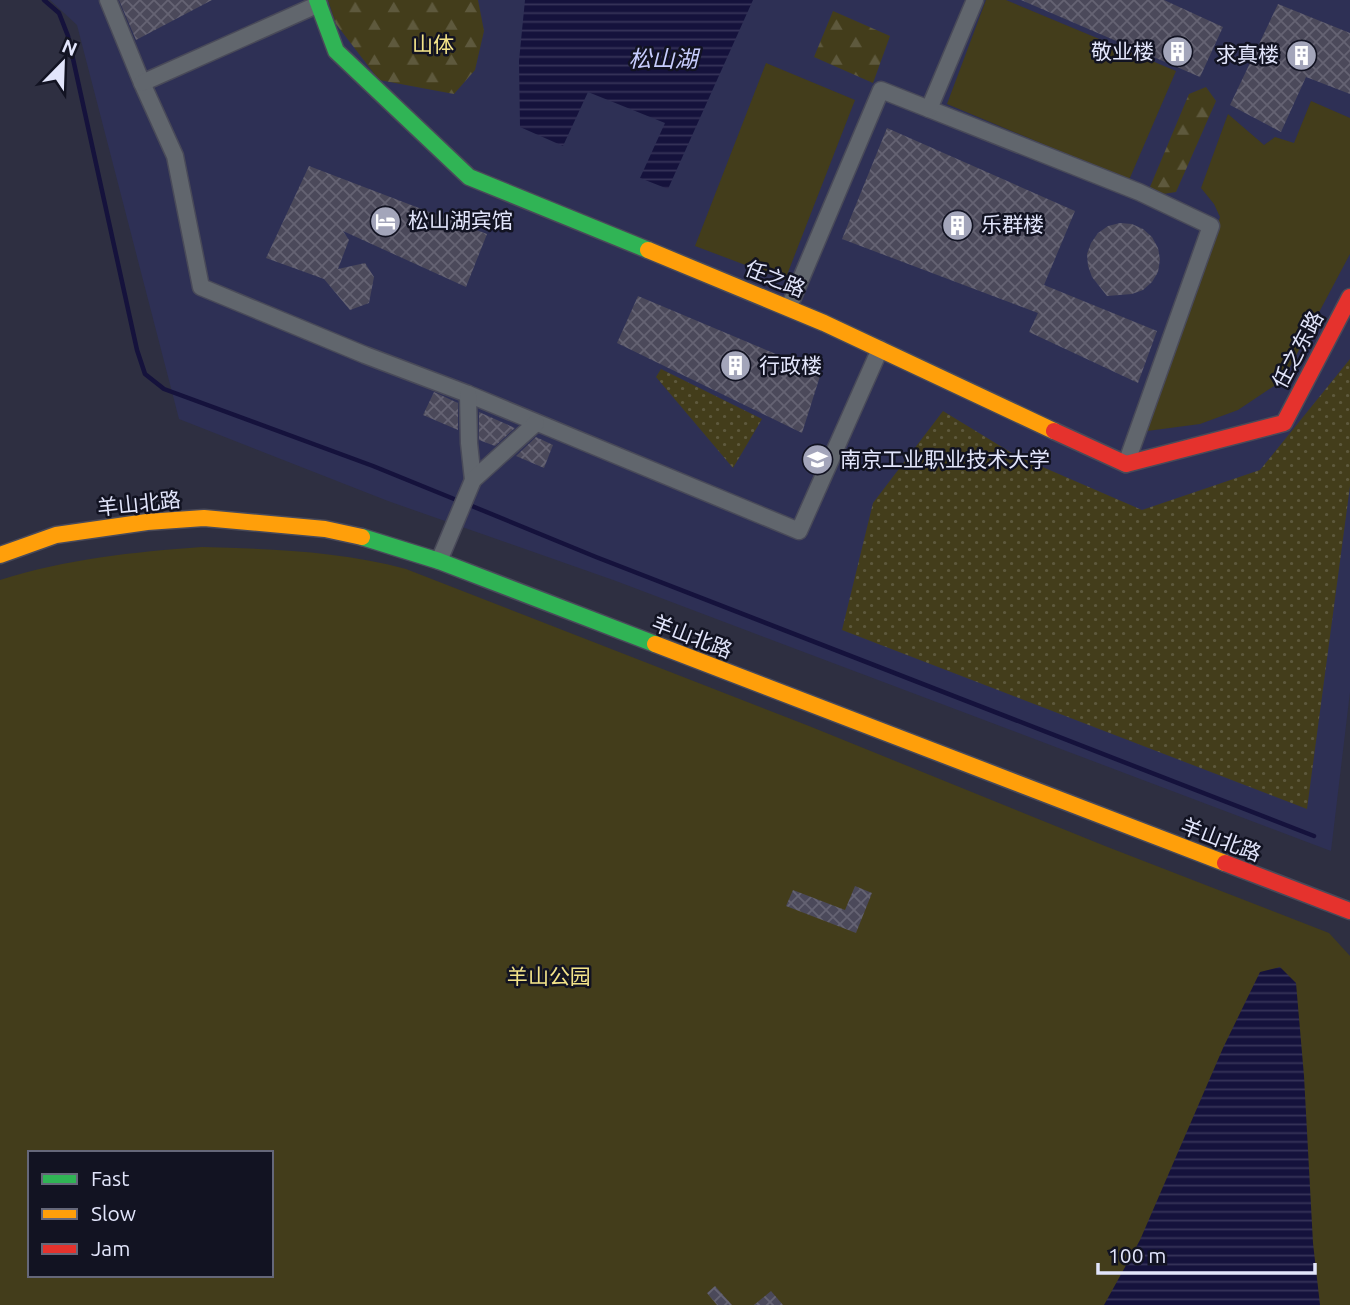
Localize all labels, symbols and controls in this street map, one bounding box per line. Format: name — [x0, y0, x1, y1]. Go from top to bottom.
north arrow — [28, 28, 98, 98]
park label: 山体 — [412, 32, 454, 56]
text: N — [59, 34, 80, 60]
building icon: 敬业楼 — [1160, 35, 1194, 69]
building icon: 求真楼 — [1285, 38, 1319, 72]
place label: 敬业楼 — [1091, 39, 1154, 63]
place label: 求真楼 — [1216, 42, 1279, 66]
water label: 松山湖 — [629, 46, 701, 71]
hotel icon: 松山湖宾馆 — [368, 204, 402, 238]
place label: 松山湖宾馆 — [408, 208, 513, 232]
building icon: 乐群楼 — [941, 208, 975, 242]
place label: 乐群楼 — [981, 212, 1044, 236]
street label: 任之路 — [742, 255, 809, 301]
street label: 任之东路 — [1267, 307, 1327, 392]
building icon: 行政楼 — [719, 349, 753, 383]
place label: 行政楼 — [759, 353, 822, 377]
school or university icon: 南京工业职业技术大学 — [800, 443, 834, 477]
place label: 南京工业职业技术大学 — [840, 447, 1050, 471]
street label: 羊山北路 — [96, 487, 182, 519]
street label: 羊山北路 — [649, 610, 736, 662]
street label: 羊山北路 — [1178, 813, 1265, 865]
park label: 羊山公园 — [507, 964, 591, 988]
legend — [28, 1151, 273, 1277]
text: Fast — [91, 1166, 129, 1190]
text: Slow — [91, 1201, 136, 1225]
scale bar — [1098, 1232, 1315, 1276]
text: Jam — [91, 1236, 130, 1260]
text: 100 m — [1108, 1243, 1166, 1267]

